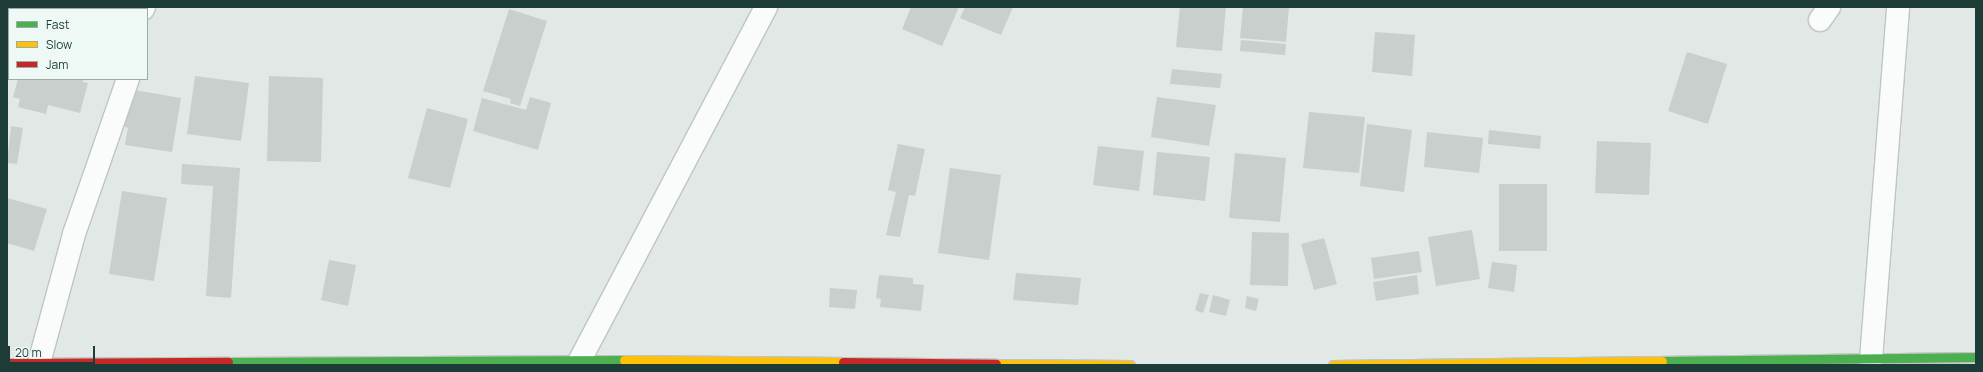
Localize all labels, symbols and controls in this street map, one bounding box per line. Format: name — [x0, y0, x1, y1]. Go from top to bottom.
legend — [8, 8, 148, 80]
text: Fast — [46, 16, 70, 33]
text: Slow — [46, 36, 72, 53]
text: Jam — [46, 56, 68, 73]
scale bar — [10, 338, 97, 364]
text: 20 m — [15, 344, 42, 361]

